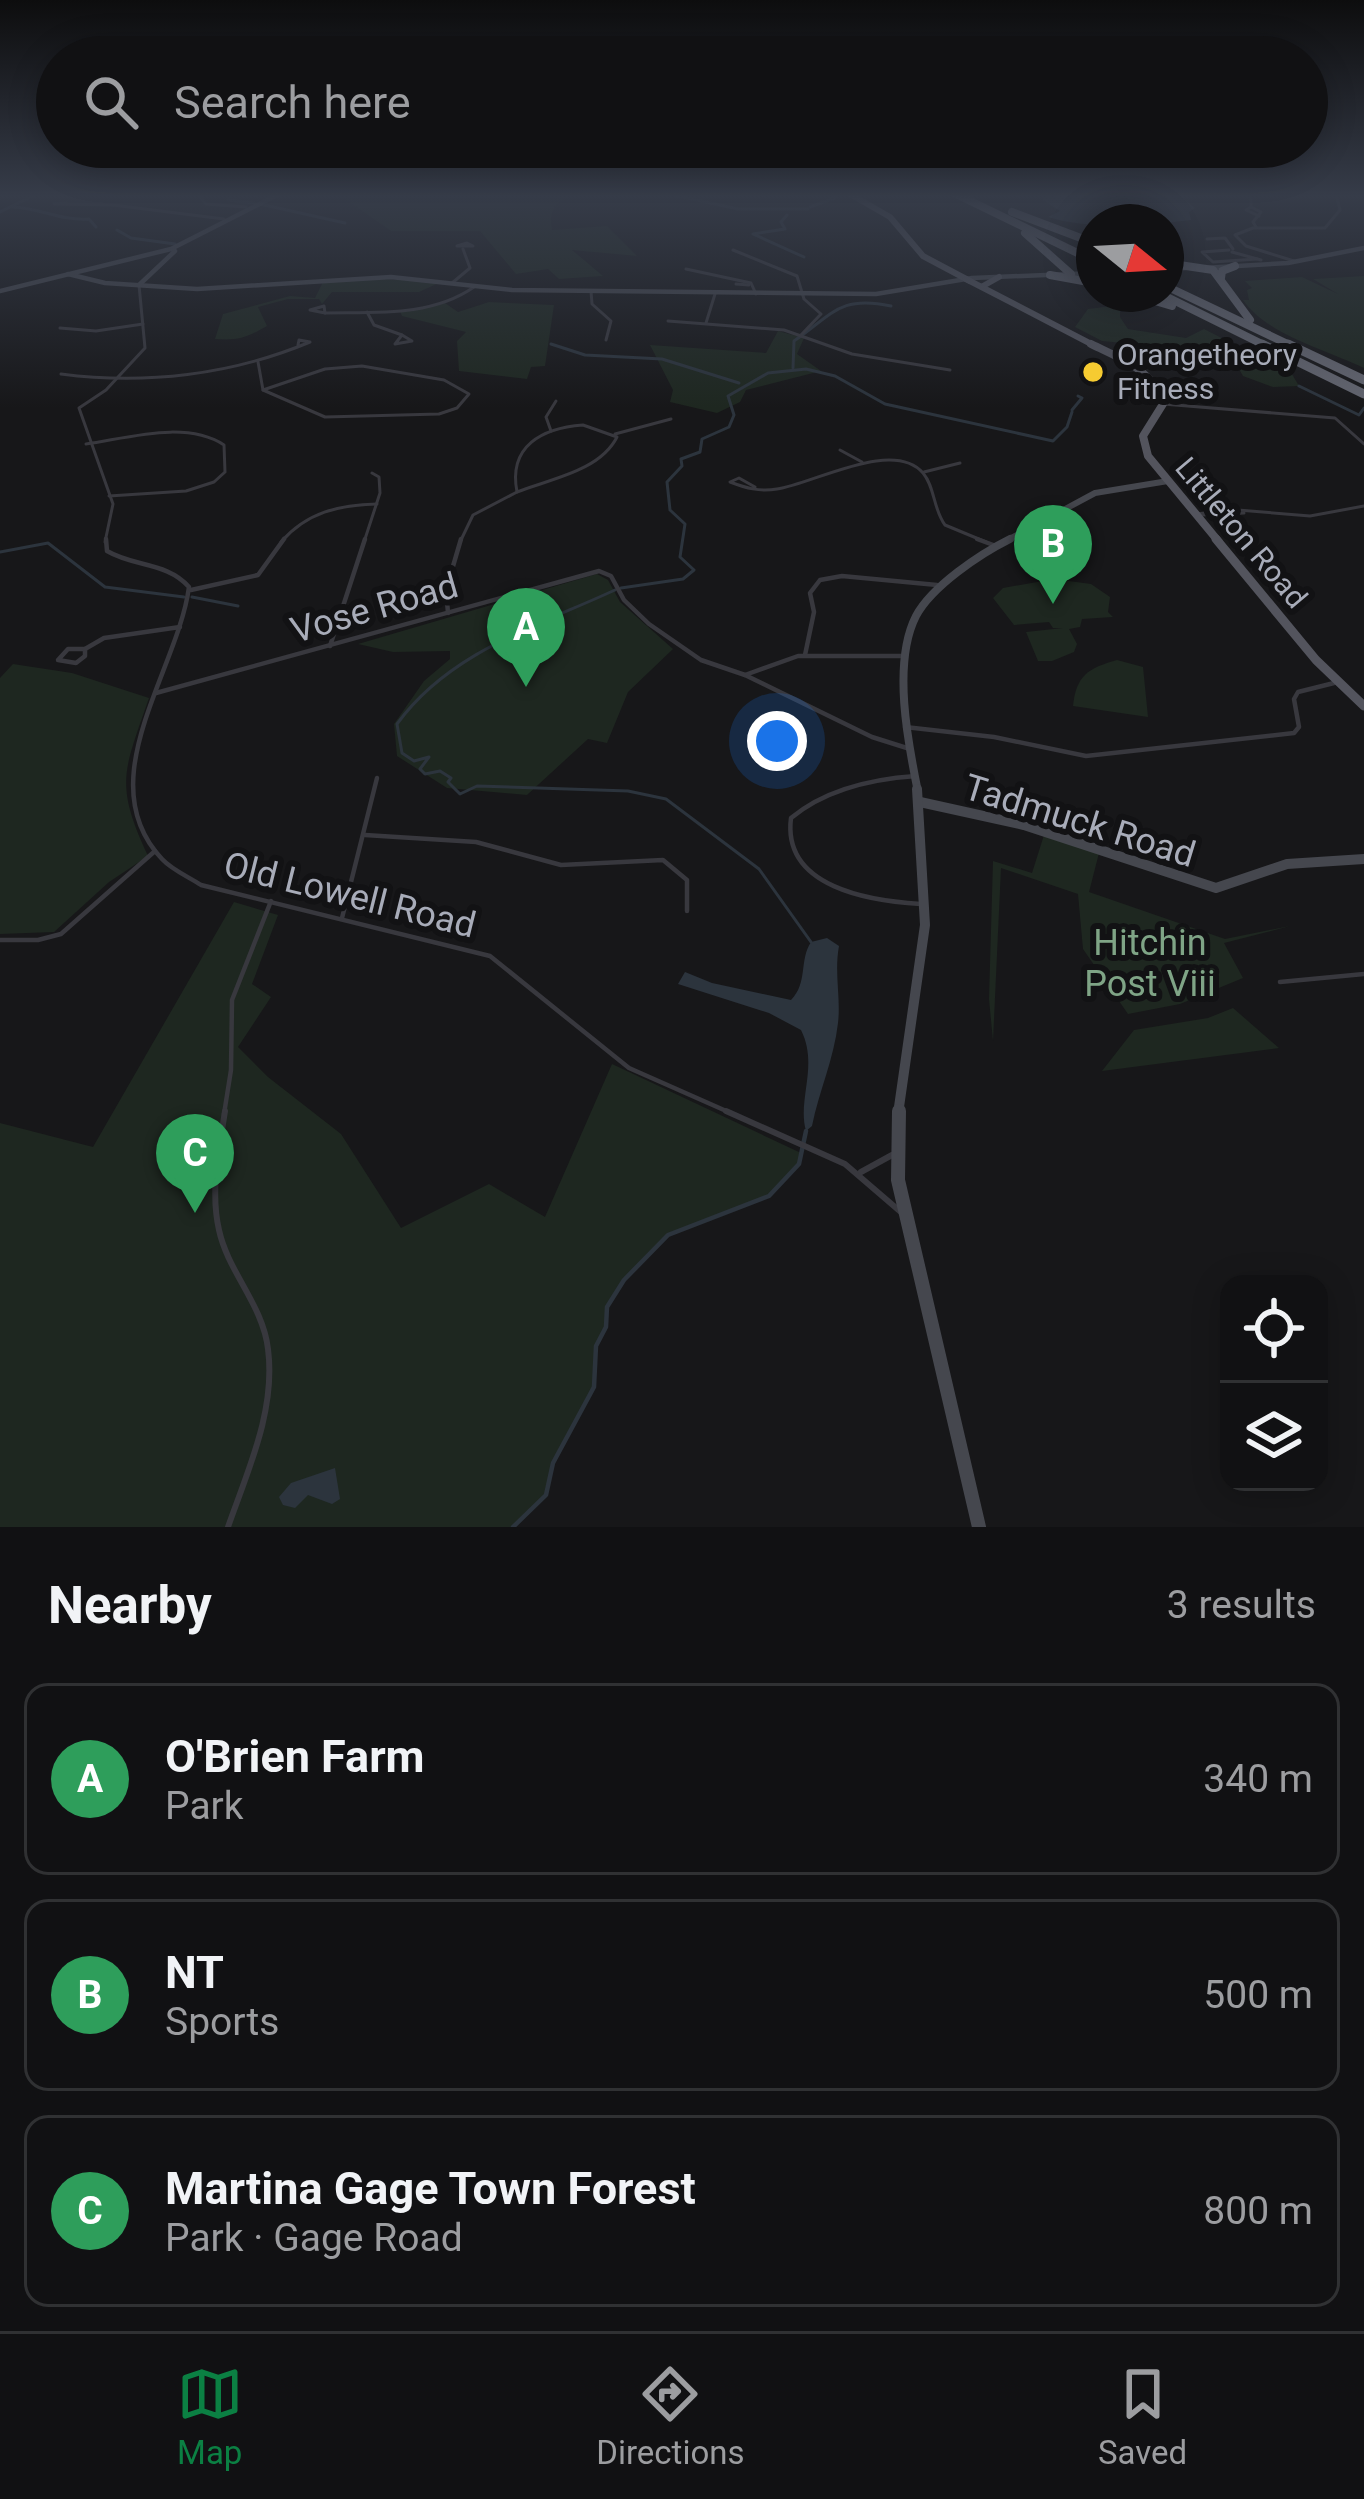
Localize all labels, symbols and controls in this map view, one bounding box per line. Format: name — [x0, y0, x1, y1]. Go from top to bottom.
search box — [36, 36, 1328, 168]
icon: search — [78, 69, 144, 135]
text: Search here — [174, 76, 411, 129]
north arrow — [1076, 204, 1184, 312]
place label: Orangetheory Fitness — [1117, 337, 1297, 406]
marker: Orangetheory Fitness — [1080, 359, 1106, 385]
street label: Littleton Road — [1168, 450, 1314, 615]
pin: B — [1014, 505, 1092, 604]
street label: Vose Road — [286, 564, 463, 652]
pin: A — [487, 588, 565, 687]
your location — [747, 711, 807, 771]
street label: Tadmuck Road — [959, 766, 1200, 876]
street label: Old Lowell Road — [220, 843, 480, 947]
park label: Hitchin Post Viii — [1084, 922, 1216, 1005]
pin: C — [156, 1114, 234, 1213]
map controls — [1220, 1275, 1328, 1491]
button: locate — [1220, 1275, 1328, 1383]
button: layers — [1220, 1383, 1328, 1491]
text: Nearby — [48, 1576, 212, 1635]
text: 3 results — [1167, 1582, 1316, 1628]
text: O'Brien Farm — [165, 1730, 425, 1783]
text: A — [77, 1756, 103, 1802]
text: 340 m — [1203, 1756, 1313, 1802]
text: Park — [165, 1783, 244, 1829]
text: NT — [165, 1946, 224, 1999]
text: B — [78, 1972, 102, 2018]
text: 500 m — [1203, 1972, 1313, 2018]
text: Sports — [165, 1999, 279, 2045]
text: Martina Gage Town Forest — [165, 2162, 696, 2215]
text: C — [77, 2188, 103, 2234]
text: 800 m — [1203, 2188, 1313, 2234]
text: Park · Gage Road — [165, 2215, 463, 2261]
tab: Map — [177, 2361, 243, 2472]
tab: Directions — [596, 2361, 745, 2472]
tab: Saved — [1098, 2361, 1187, 2472]

